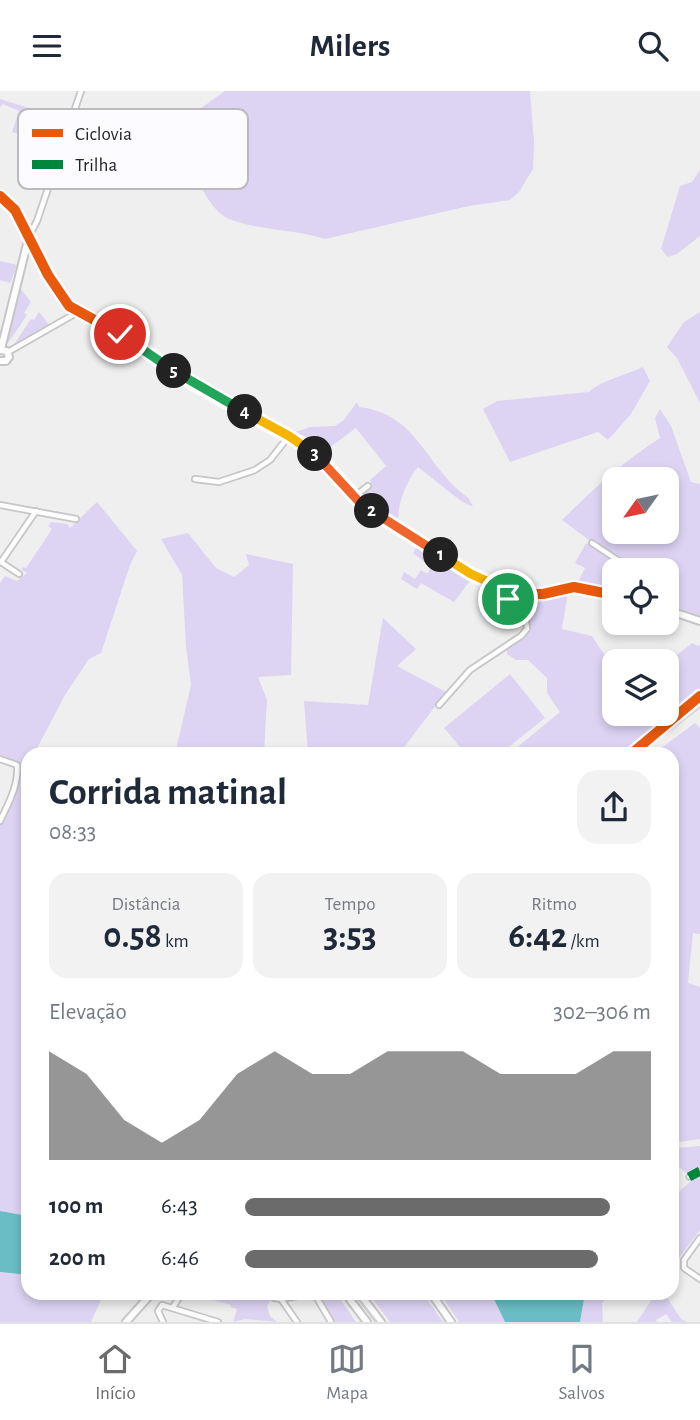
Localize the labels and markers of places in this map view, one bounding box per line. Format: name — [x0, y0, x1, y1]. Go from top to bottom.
pin — [90, 304, 150, 364]
pin: 5 — [156, 353, 192, 389]
pin: 4 — [228, 395, 262, 429]
pin: 3 — [298, 437, 332, 471]
pin: 2 — [354, 493, 390, 529]
pin: 1 — [424, 538, 458, 573]
pin — [478, 569, 538, 629]

